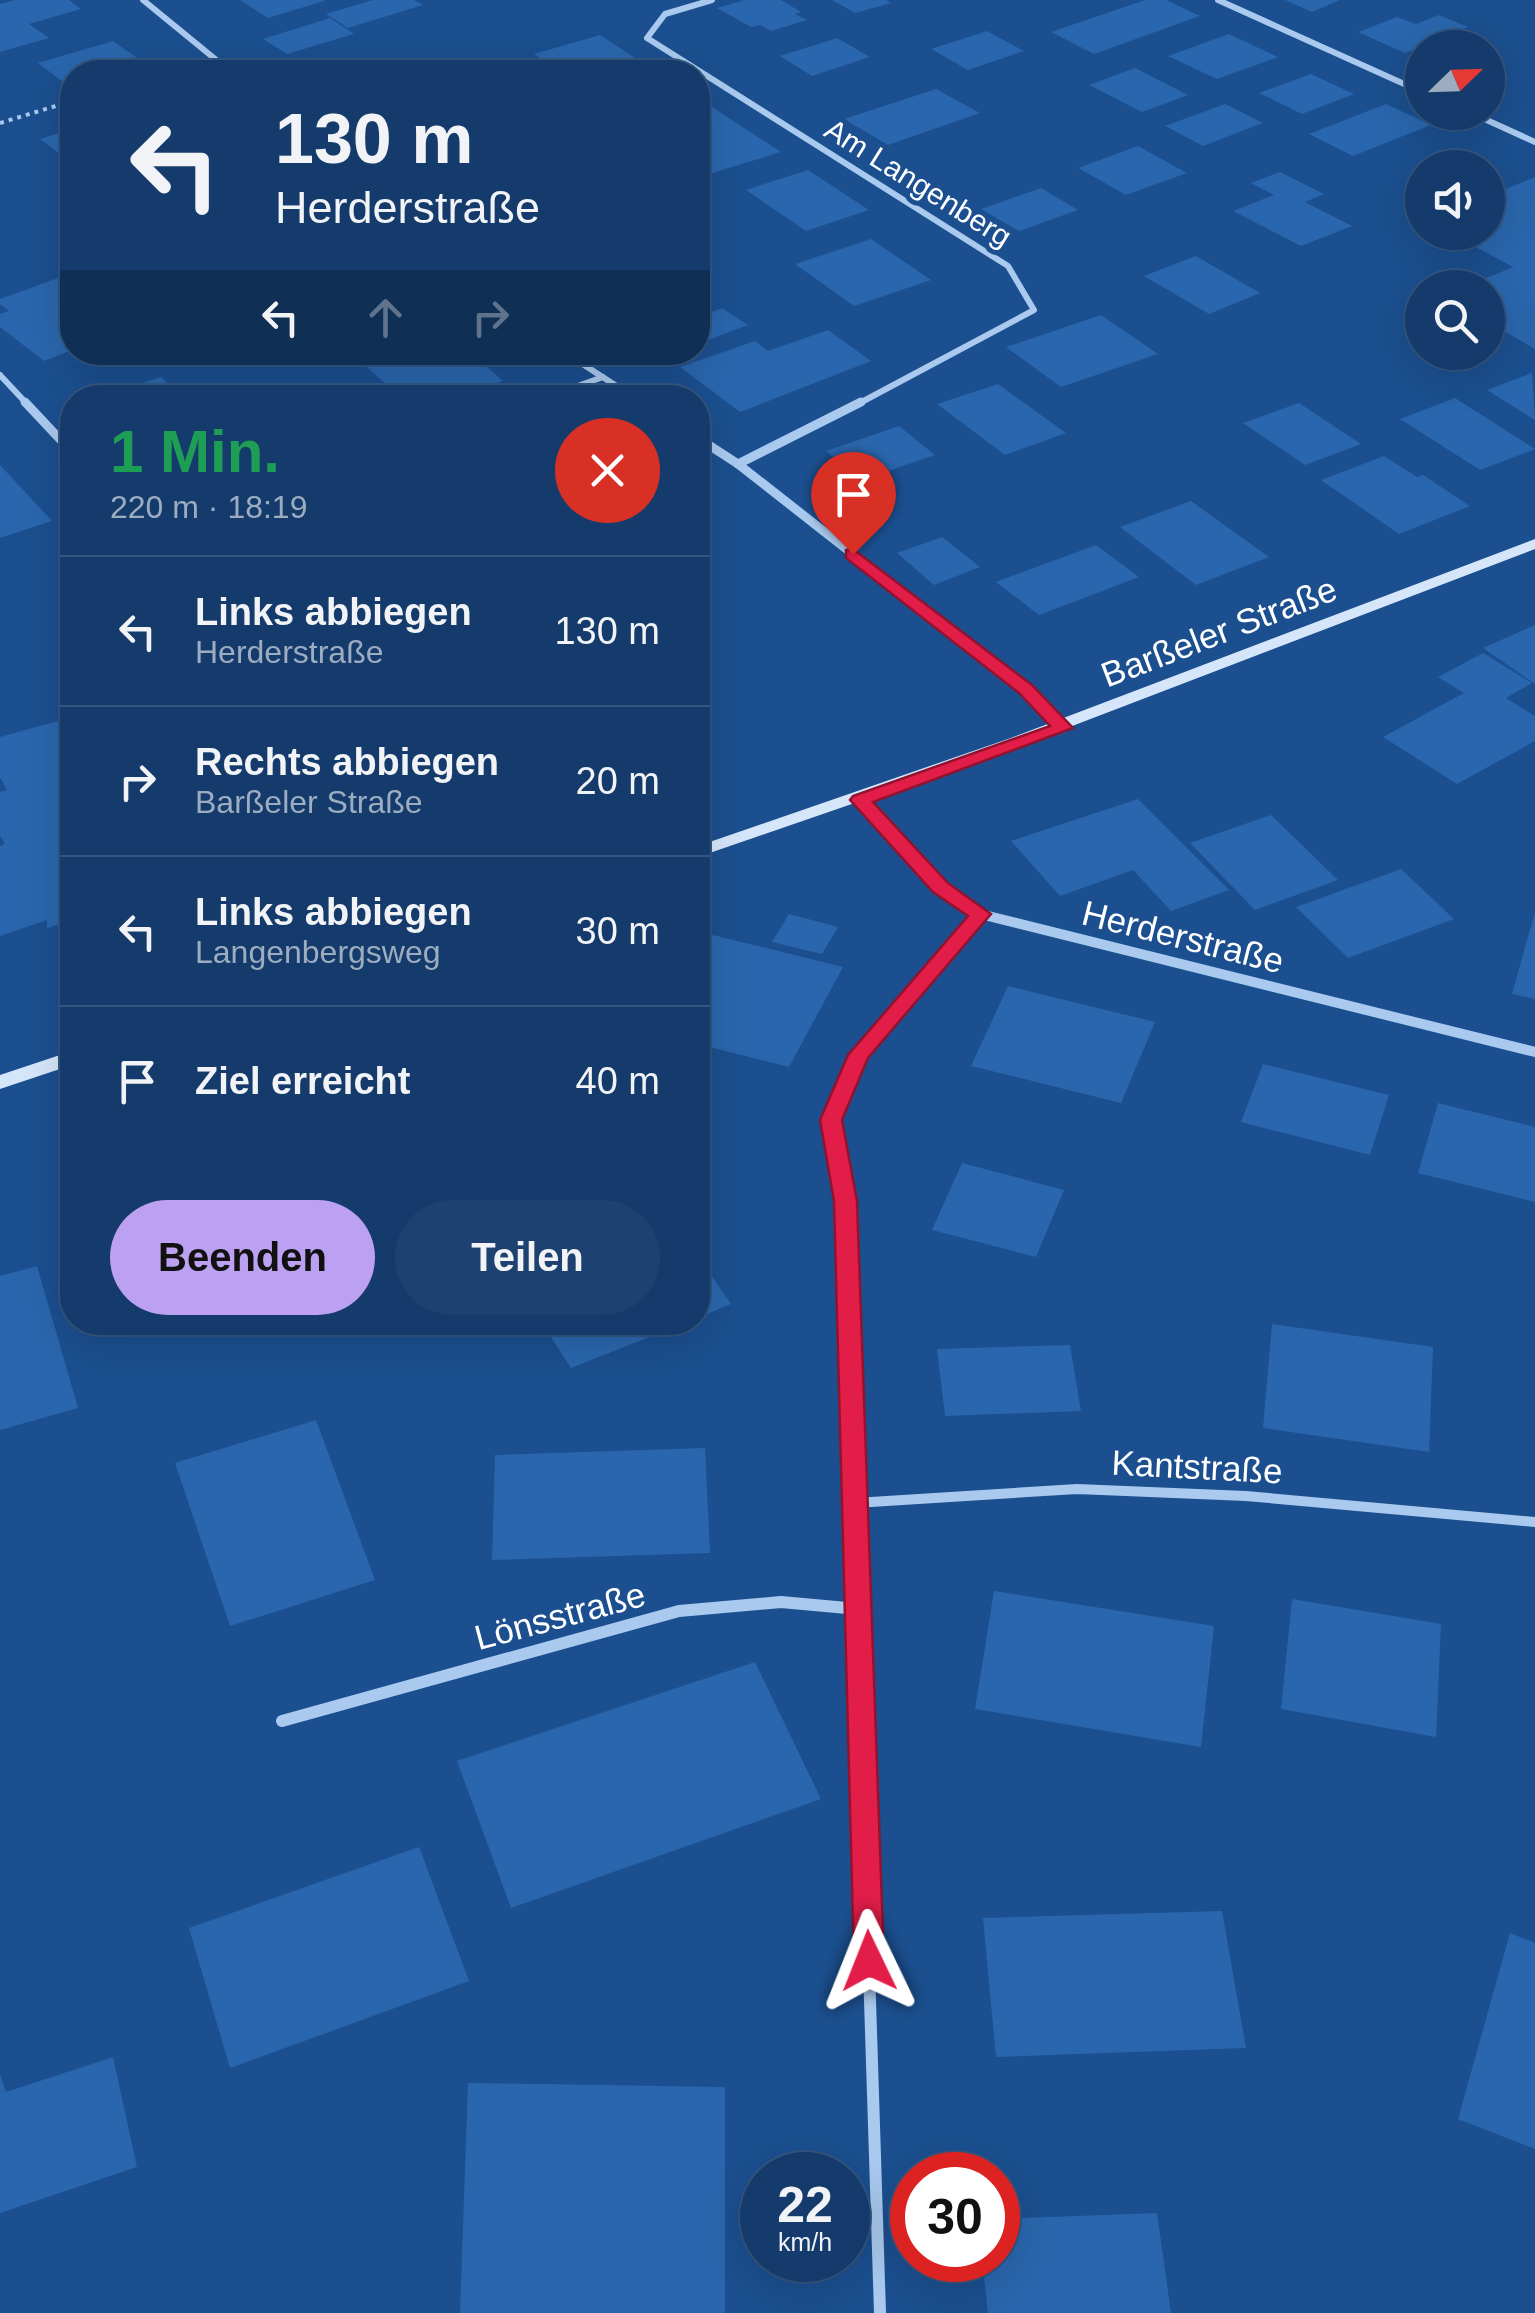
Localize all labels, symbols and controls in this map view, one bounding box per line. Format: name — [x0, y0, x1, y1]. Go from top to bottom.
north arrow — [1405, 30, 1505, 130]
map controls — [1405, 30, 1505, 370]
icon: left — [110, 100, 240, 230]
text: 130 m — [275, 100, 473, 178]
street label: Am Langenberg — [819, 112, 1018, 253]
button: sound — [1405, 150, 1505, 250]
text: Herderstraße — [275, 182, 540, 233]
button: search — [1405, 270, 1505, 370]
icon: left — [253, 290, 308, 345]
icon: ahead — [358, 290, 413, 345]
icon: right — [463, 290, 518, 345]
text: 1 Min. — [110, 418, 280, 485]
button: close — [555, 418, 660, 523]
pin — [811, 452, 896, 555]
icon: arrive — [826, 467, 881, 522]
text: 220 m · 18:19 — [110, 489, 307, 525]
street label: Barßeler Straße — [1096, 569, 1342, 694]
text: Links abbiegen — [195, 591, 472, 633]
icon: left — [110, 604, 165, 659]
text: 130 m — [554, 610, 660, 652]
text: Herderstraße — [195, 634, 384, 670]
text: Rechts abbiegen — [195, 741, 499, 783]
icon: right — [110, 754, 165, 809]
text: 20 m — [576, 760, 660, 802]
text: Barßeler Straße — [195, 784, 423, 820]
text: Links abbiegen — [195, 891, 472, 933]
street label: Herderstraße — [1078, 893, 1288, 980]
icon: left — [110, 904, 165, 959]
text: 30 m — [576, 910, 660, 952]
text: Langenbergsweg — [195, 934, 441, 970]
icon: arrive — [110, 1054, 165, 1109]
text: Ziel erreicht — [195, 1060, 410, 1102]
text: 40 m — [576, 1060, 660, 1102]
button: Beenden — [110, 1200, 375, 1315]
button: Teilen — [395, 1200, 660, 1315]
street label: Kantstraße — [1111, 1443, 1284, 1490]
street label: Lönsstraße — [470, 1574, 649, 1657]
position arrow — [817, 1909, 921, 2013]
speed limit sign: 30 — [890, 2152, 1020, 2282]
text: 22 — [777, 2177, 833, 2233]
text: km/h — [778, 2228, 832, 2256]

